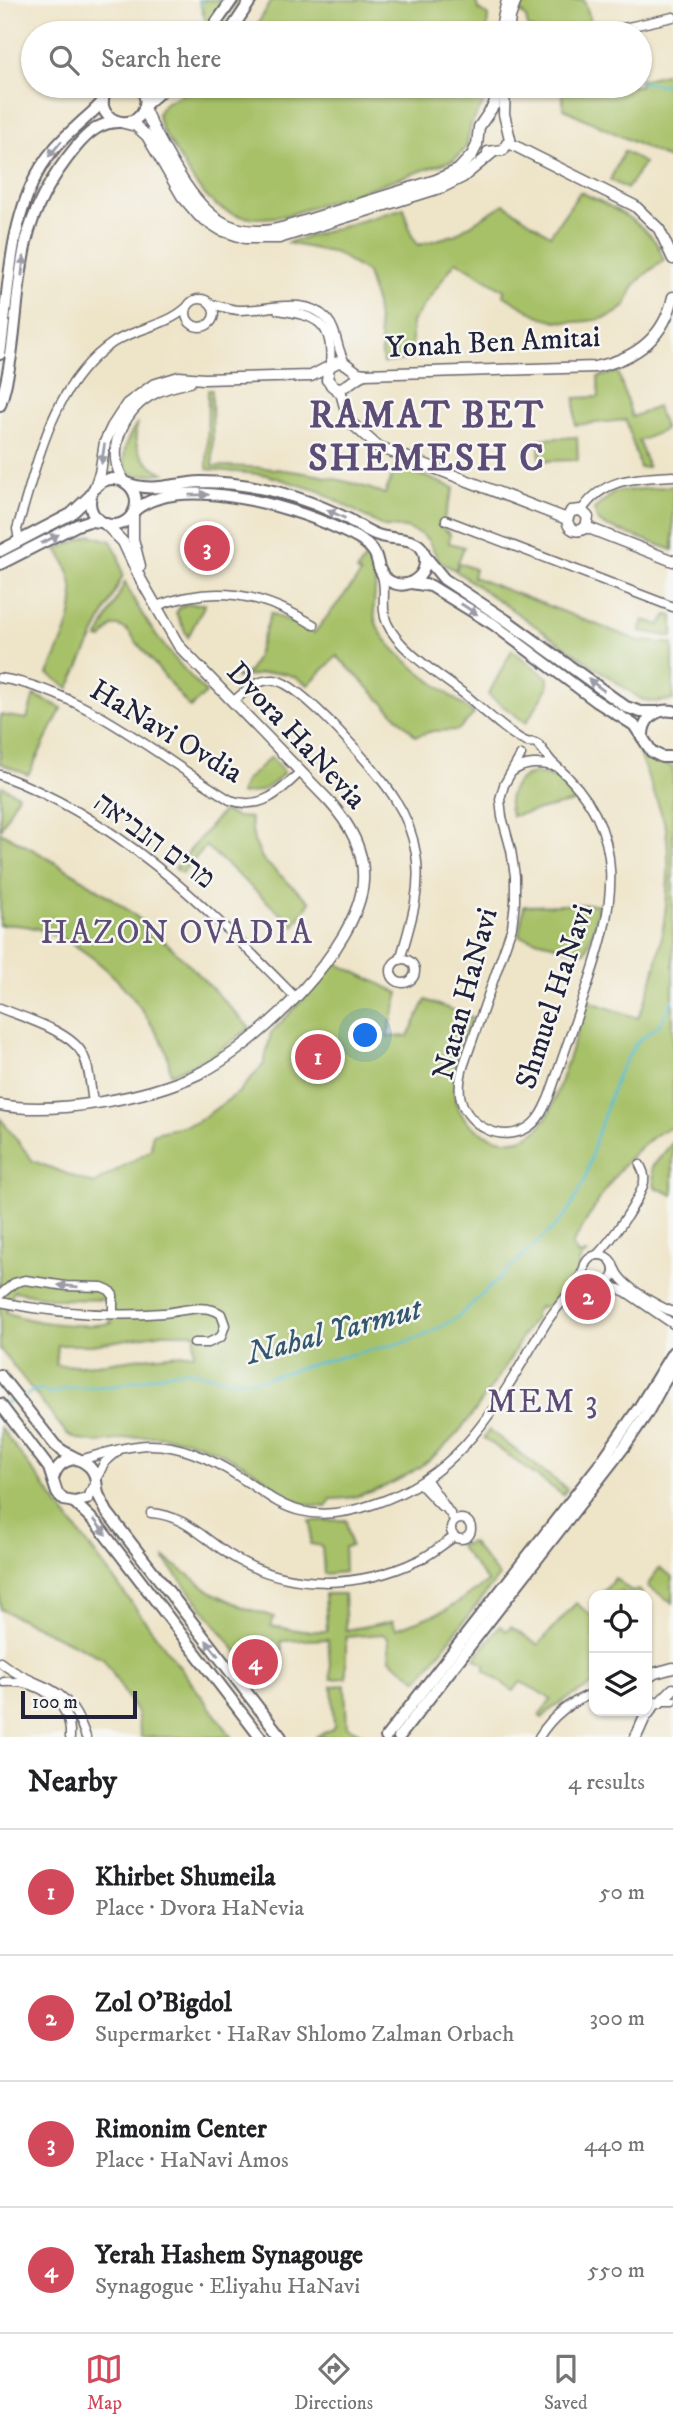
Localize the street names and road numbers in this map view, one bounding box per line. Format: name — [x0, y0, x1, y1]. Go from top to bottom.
street label: Yonah Ben Amitai — [385, 319, 601, 367]
street label: Dvora HaNevia — [218, 655, 374, 818]
street label: HaNavi Ovdia — [83, 672, 249, 792]
street label: מרים הנביאה — [86, 784, 222, 898]
street label: Shmuel HaNavi — [508, 900, 602, 1094]
street label: Natan HaNavi — [425, 904, 507, 1084]

